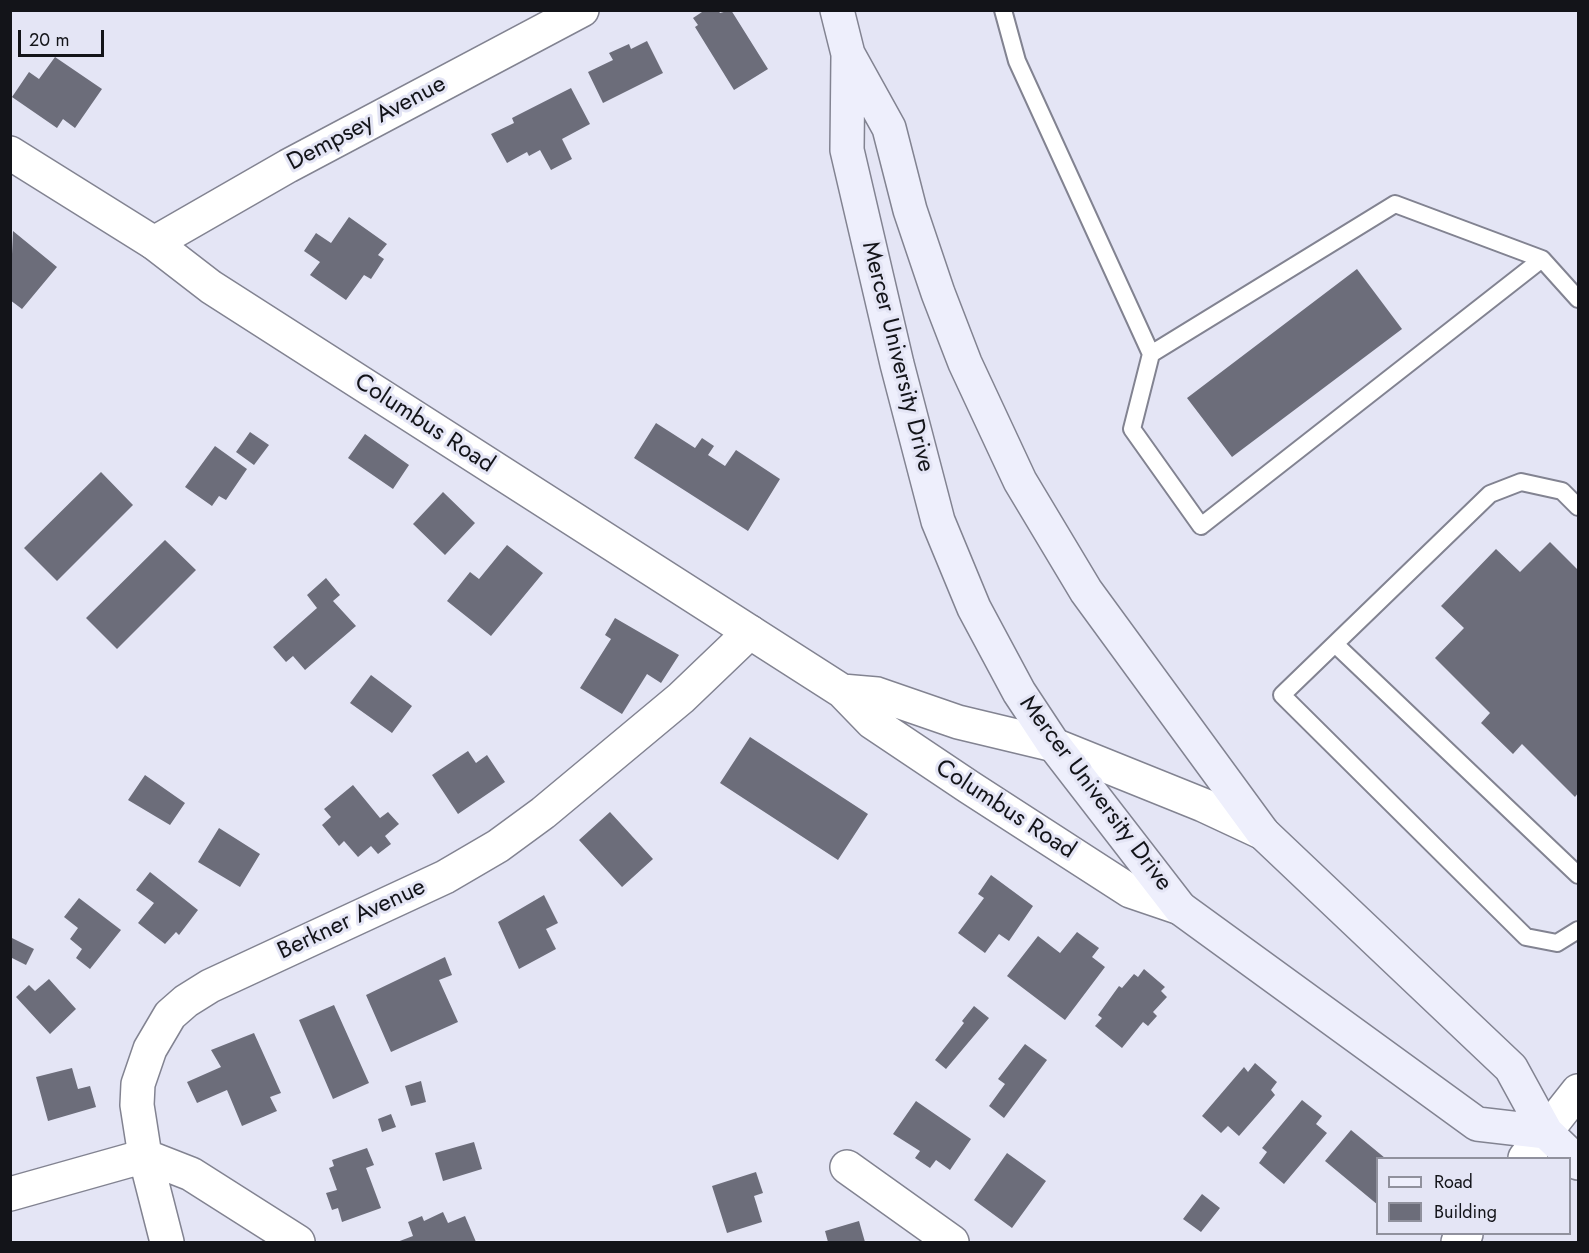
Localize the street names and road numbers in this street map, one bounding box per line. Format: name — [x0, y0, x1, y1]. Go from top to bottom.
street label: Dempsey Avenue — [283, 70, 451, 178]
street label: Mercer University Drive — [854, 239, 940, 475]
street label: Columbus Road — [349, 368, 499, 480]
street label: Mercer University Drive — [1012, 691, 1178, 897]
street label: Columbus Road — [930, 754, 1080, 866]
street label: Berkner Avenue — [274, 873, 430, 967]

